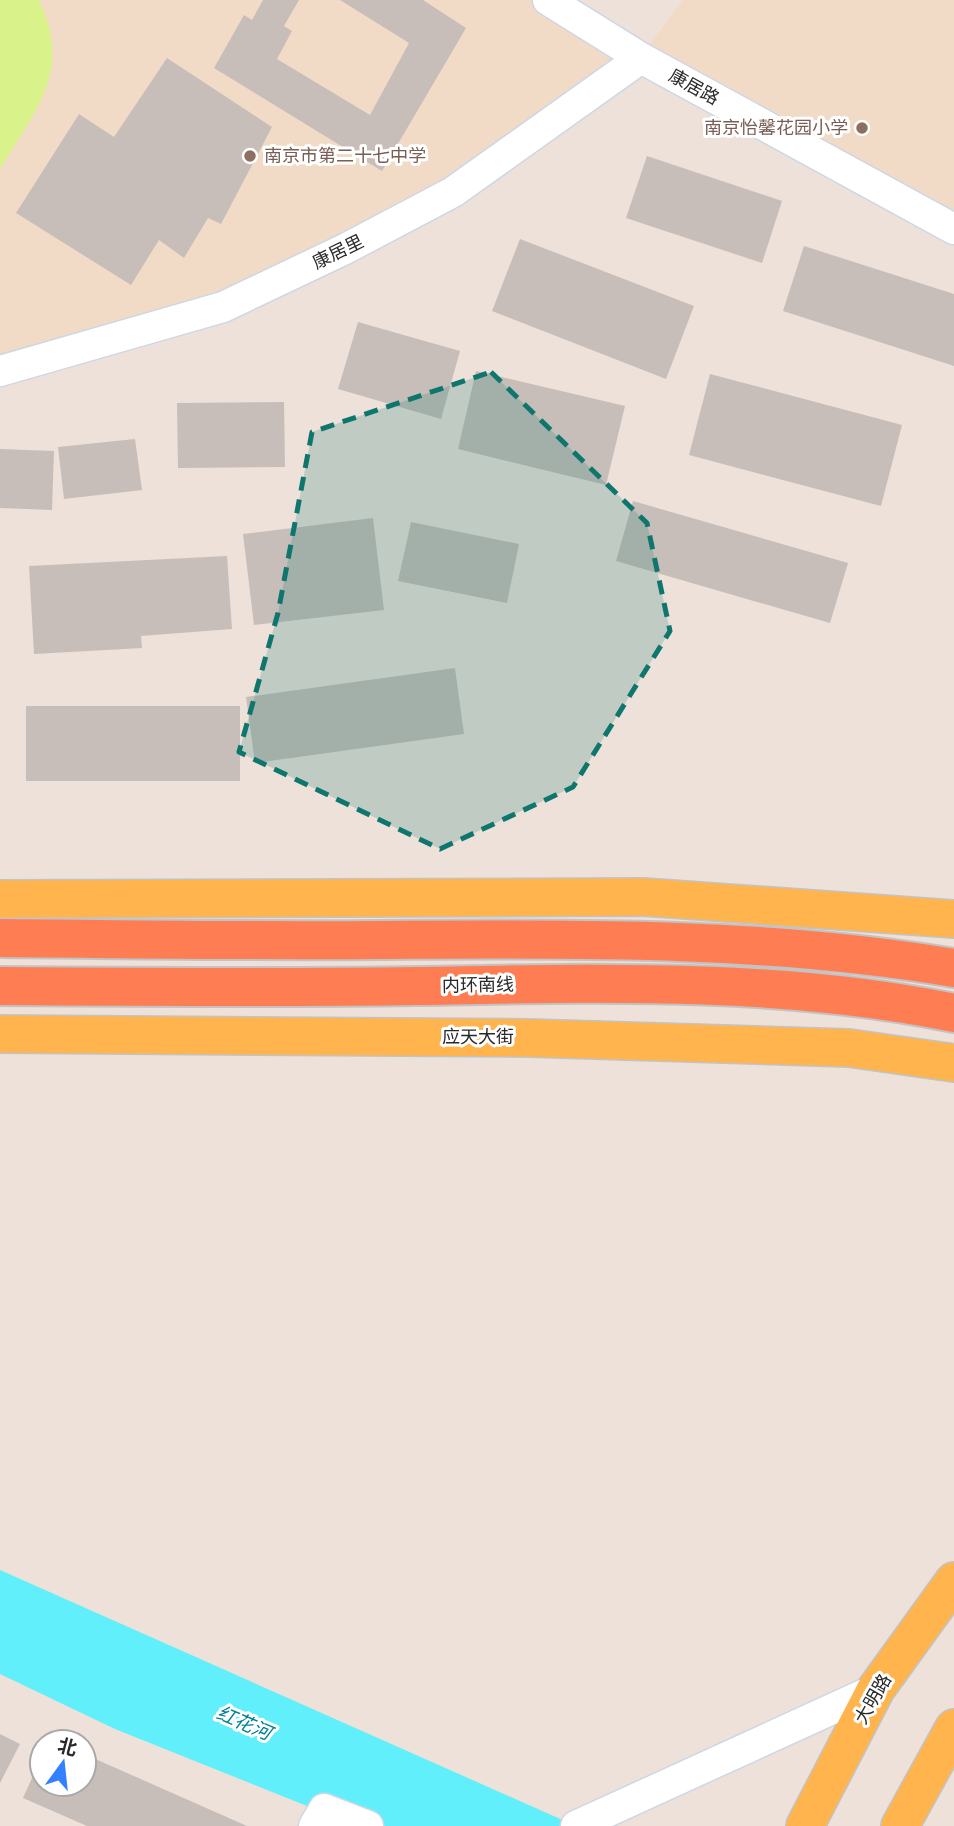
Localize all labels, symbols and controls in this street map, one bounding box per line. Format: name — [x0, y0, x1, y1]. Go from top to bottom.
street label: 康居路 — [665, 64, 723, 110]
place label: 南京怡馨花园小学 — [704, 117, 848, 139]
marker: 南京怡馨花园小学 — [854, 120, 870, 136]
place label: 南京市第二十七中学 — [264, 145, 426, 167]
marker: 南京市第二十七中学 — [242, 148, 258, 164]
street label: 康居里 — [309, 230, 367, 274]
street label: 内环南线 — [442, 973, 514, 997]
street label: 应天大街 — [442, 1026, 514, 1048]
street label: 大明路 — [850, 1670, 896, 1728]
water label: 红花河 — [213, 1701, 278, 1746]
north arrow — [28, 1728, 98, 1798]
text: 北 — [55, 1733, 79, 1761]

